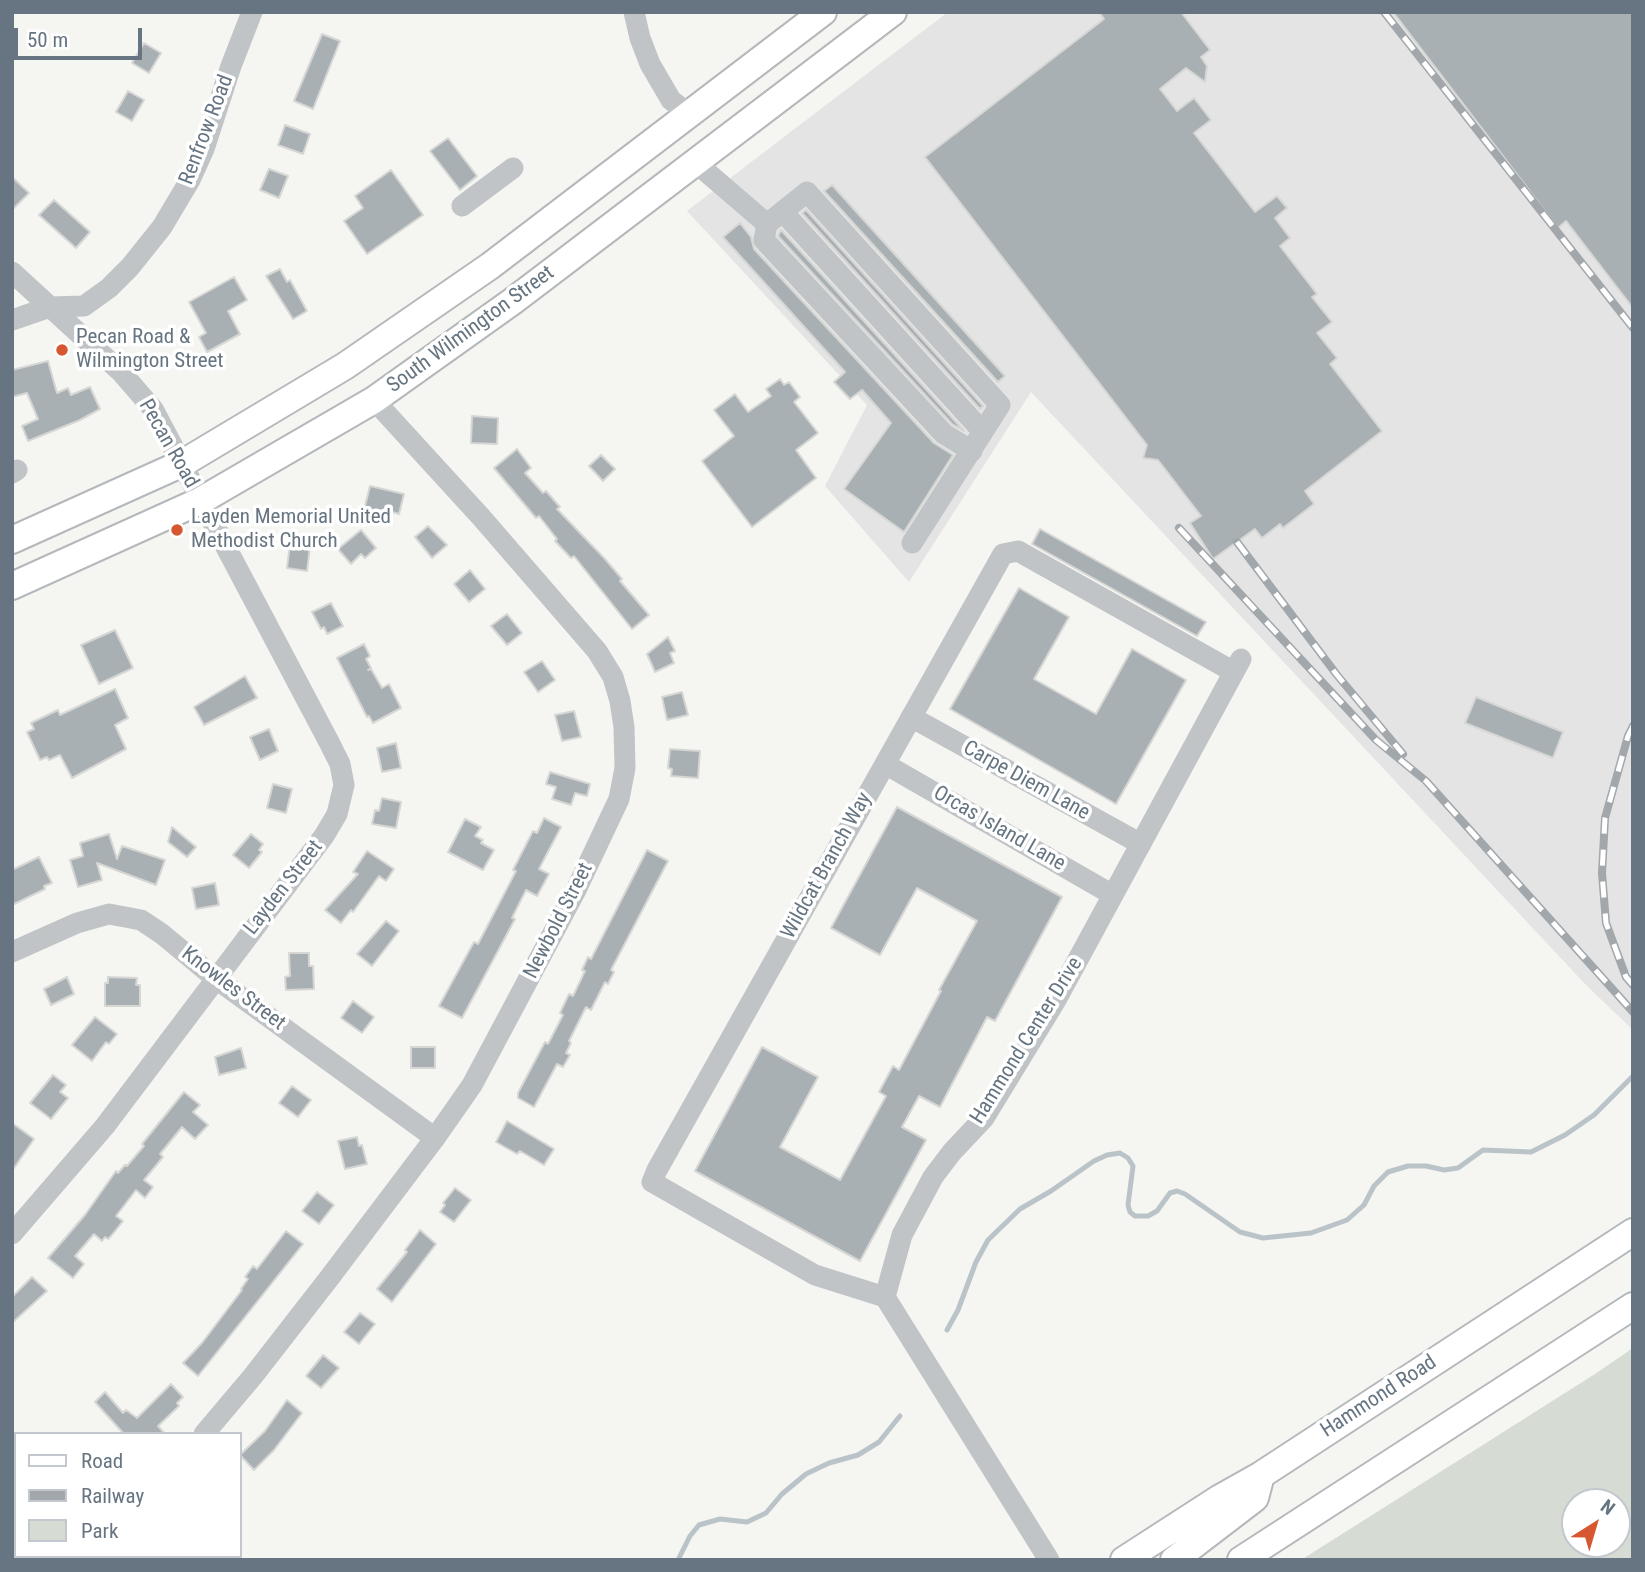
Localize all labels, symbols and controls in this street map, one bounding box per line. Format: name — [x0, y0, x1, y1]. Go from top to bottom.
scale bar — [18, 14, 145, 58]
text: 50 m — [27, 28, 68, 52]
street label: Renfrow Road — [175, 72, 239, 188]
street label: South Wilmington Street — [383, 261, 559, 399]
place label: Pecan Road & Wilmington Street — [76, 325, 224, 375]
marker: Pecan Road & Wilmington Street — [54, 342, 70, 358]
street label: Pecan Road — [133, 395, 203, 493]
place label: Layden Memorial United Methodist Church — [191, 505, 391, 555]
marker: Layden Memorial United Methodist Church — [169, 522, 185, 538]
street label: Carpe Diem Lane — [958, 736, 1094, 826]
street label: Orcas Island Lane — [929, 781, 1069, 877]
street label: Wildcat Branch Way — [776, 788, 878, 944]
street label: Layden Street — [239, 836, 329, 940]
street label: Newbold Street — [519, 859, 599, 983]
street label: Knowles Street — [176, 942, 290, 1036]
street label: Hammond Center Drive — [966, 953, 1088, 1129]
street label: Hammond Road — [1316, 1350, 1442, 1444]
legend — [14, 1432, 242, 1558]
text: Road — [81, 1449, 123, 1473]
text: Railway — [81, 1484, 144, 1508]
north arrow — [1561, 1488, 1631, 1558]
text: N — [1596, 1495, 1619, 1520]
text: Park — [81, 1519, 118, 1543]

